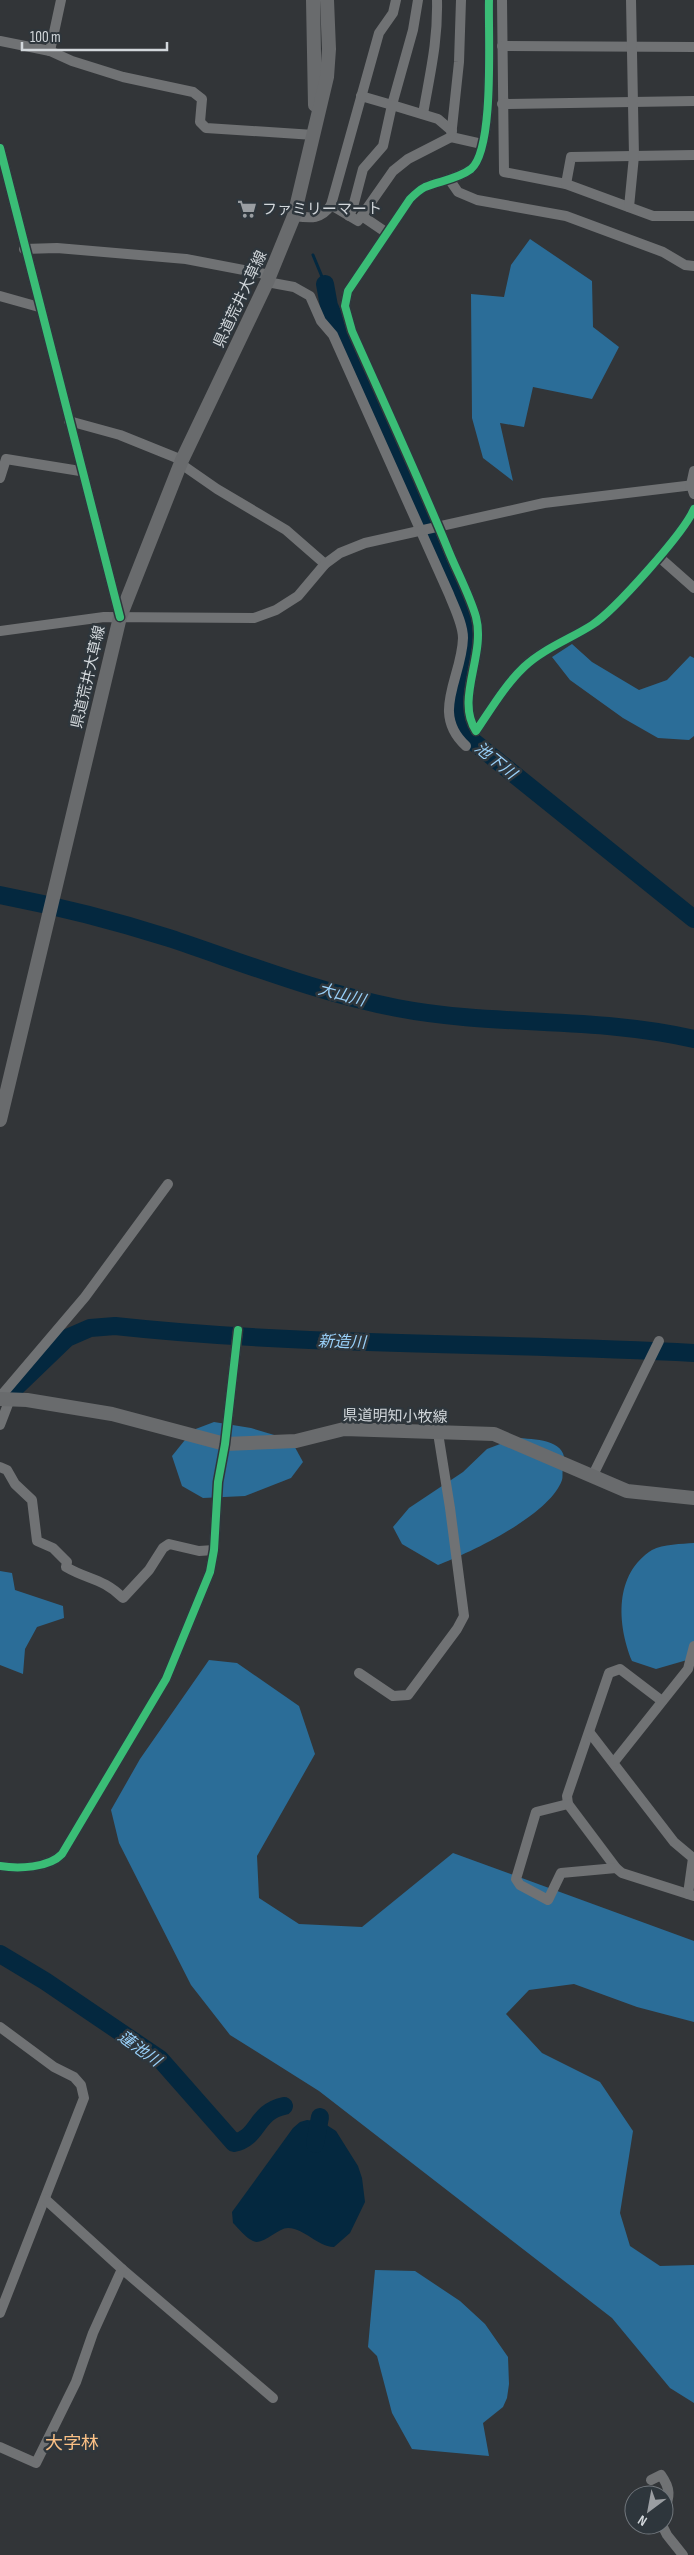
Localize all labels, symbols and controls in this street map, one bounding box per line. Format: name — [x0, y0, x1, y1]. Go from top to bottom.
scale bar — [22, 20, 168, 52]
text: 100 m — [30, 28, 61, 47]
supermarket icon: ファミリーマート — [236, 198, 258, 220]
place label: ファミリーマート — [262, 200, 382, 219]
street label: 県道荒井大草線 — [210, 248, 271, 351]
street label: 県道荒井大草線 — [67, 624, 110, 730]
water label: 池下川 — [470, 739, 521, 785]
water label: 大山川 — [316, 980, 369, 1011]
water label: 新造川 — [318, 1332, 368, 1353]
street label: 県道明知小牧線 — [342, 1406, 448, 1427]
water label: 蓮池川 — [114, 2027, 166, 2072]
district label: 大字林 — [45, 2433, 99, 2454]
north arrow — [624, 2485, 674, 2535]
text: N — [635, 2511, 650, 2530]

